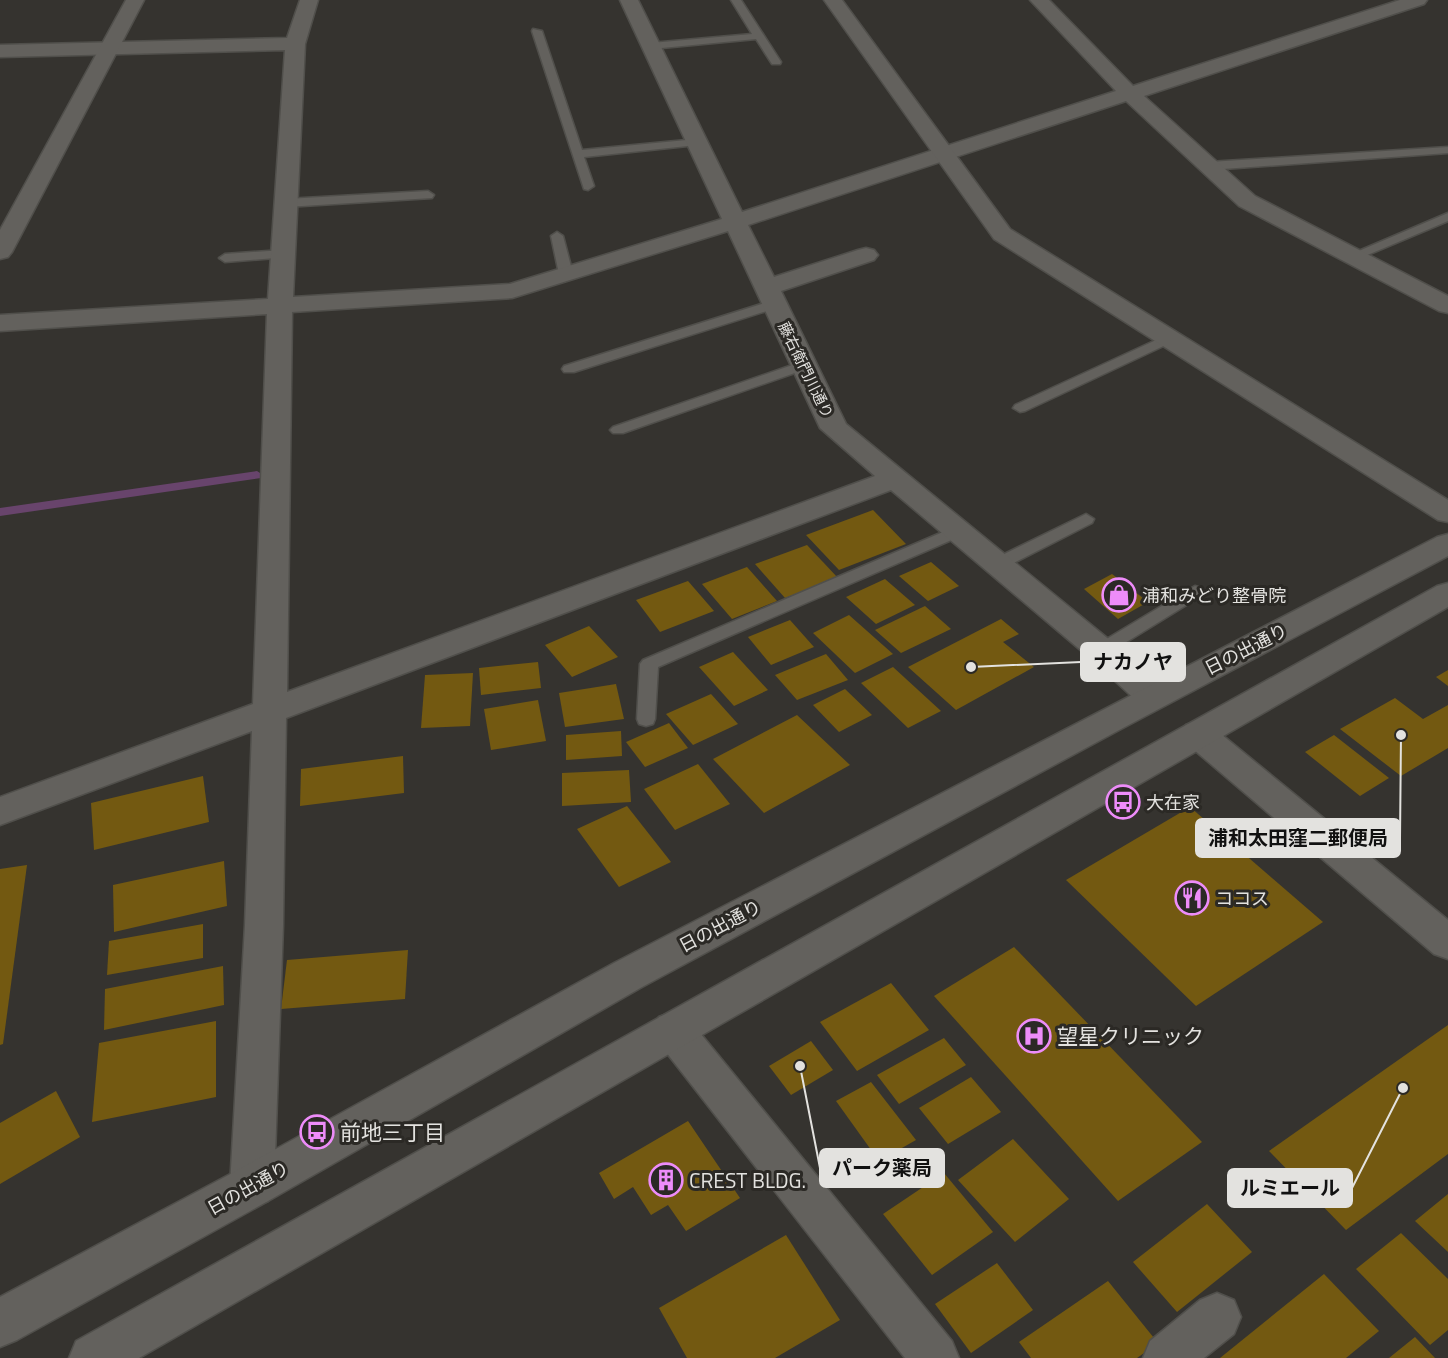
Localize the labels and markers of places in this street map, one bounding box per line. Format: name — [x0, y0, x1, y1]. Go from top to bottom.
shop icon: 浦和みどり整骨院 — [1101, 577, 1137, 613]
place label: 浦和みどり整骨院 — [1142, 582, 1286, 609]
callout: ナカノヤ — [1081, 643, 1185, 681]
bus stop icon: 大在家 — [1105, 784, 1141, 820]
place label: 大在家 — [1146, 789, 1200, 816]
callout: 浦和太田窪二郵便局 — [1196, 819, 1400, 857]
restaurant icon: ココス — [1174, 880, 1210, 916]
place label: ココス — [1215, 885, 1269, 912]
hospital icon: 望星クリニック — [1016, 1018, 1052, 1054]
place label: 望星クリニック — [1057, 1020, 1204, 1052]
bus stop icon: 前地三丁目 — [299, 1114, 335, 1150]
place label: 前地三丁目 — [340, 1116, 445, 1148]
callout: パーク薬局 — [820, 1149, 944, 1187]
building icon: CREST BLDG. — [648, 1162, 684, 1198]
place label: CREST BLDG. — [689, 1164, 806, 1196]
callout: ルミエール — [1228, 1169, 1352, 1207]

